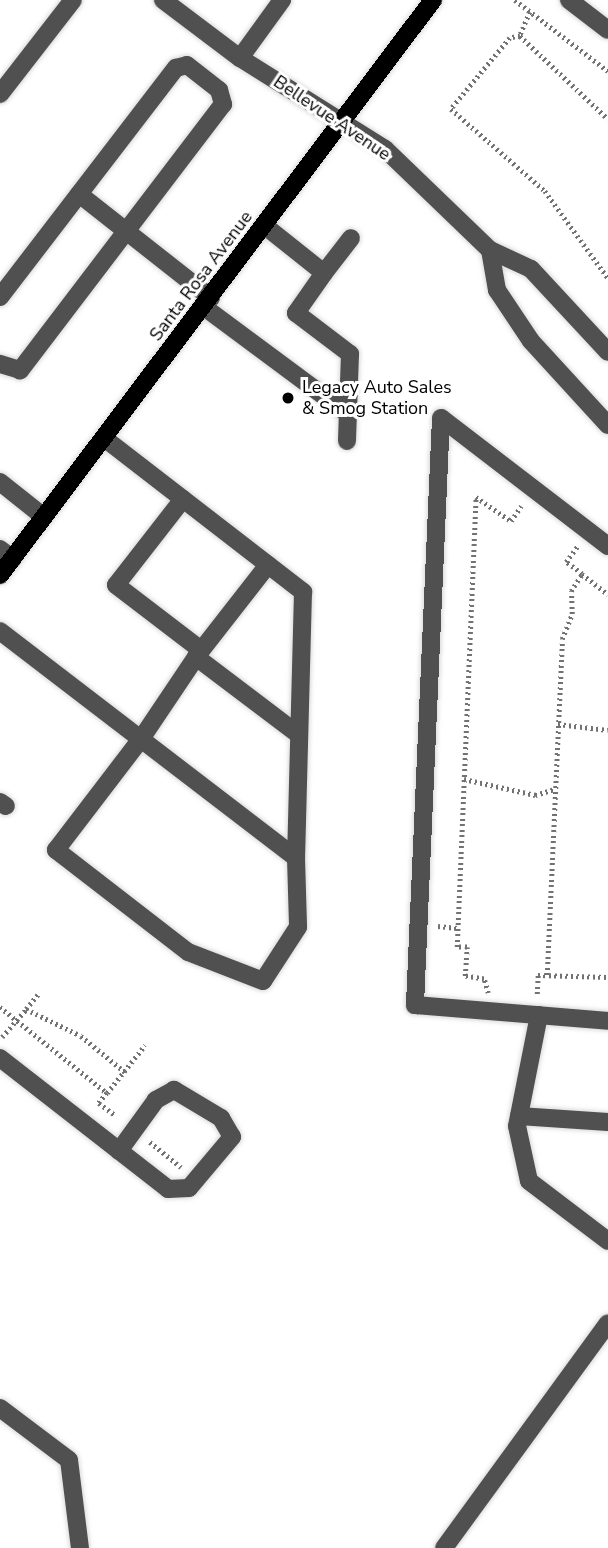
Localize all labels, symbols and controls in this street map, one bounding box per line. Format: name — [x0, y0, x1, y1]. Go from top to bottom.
street label: Bellevue Avenue — [269, 71, 395, 165]
street label: Santa Rosa Avenue — [145, 207, 257, 345]
place label: Legacy Auto Sales & Smog Station — [302, 377, 452, 420]
marker: Legacy Auto Sales & Smog Station — [280, 390, 296, 406]

